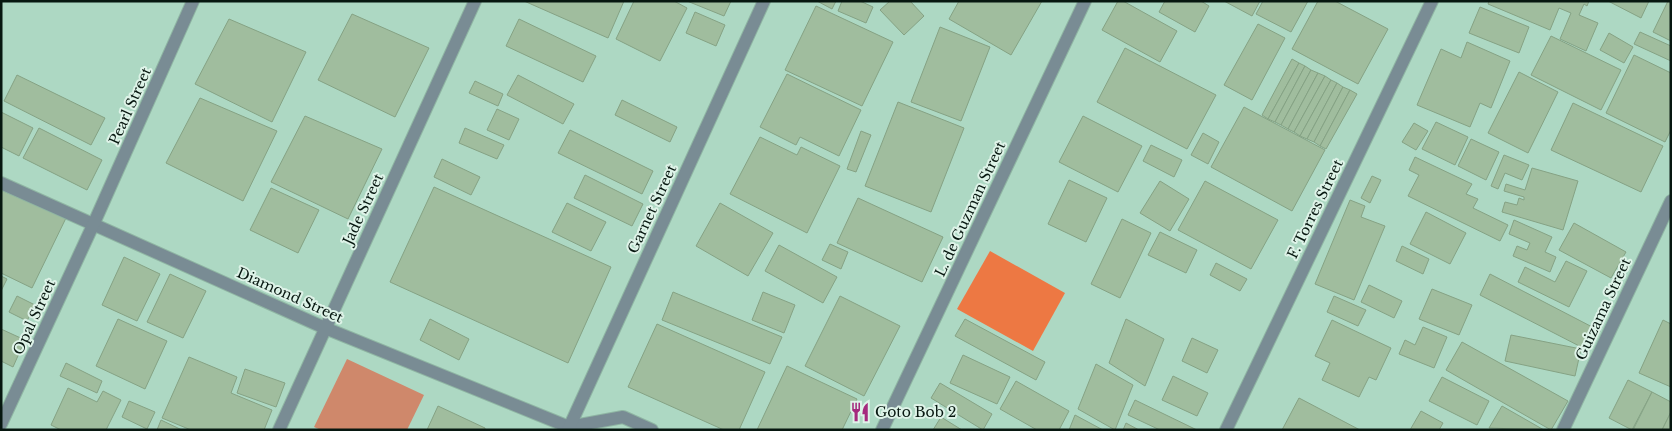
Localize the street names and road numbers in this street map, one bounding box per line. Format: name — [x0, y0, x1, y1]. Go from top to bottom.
street label: Pearl Street — [105, 64, 155, 147]
street label: L. de Guzman Street — [931, 138, 1010, 280]
street label: F. Torres Street — [1283, 156, 1347, 262]
street label: Garnet Street — [624, 161, 681, 256]
street label: Jade Street — [338, 170, 388, 249]
street label: Guizama Street — [1571, 254, 1635, 363]
street label: Diamond Street — [234, 264, 347, 327]
street label: Opal Street — [9, 276, 60, 358]

